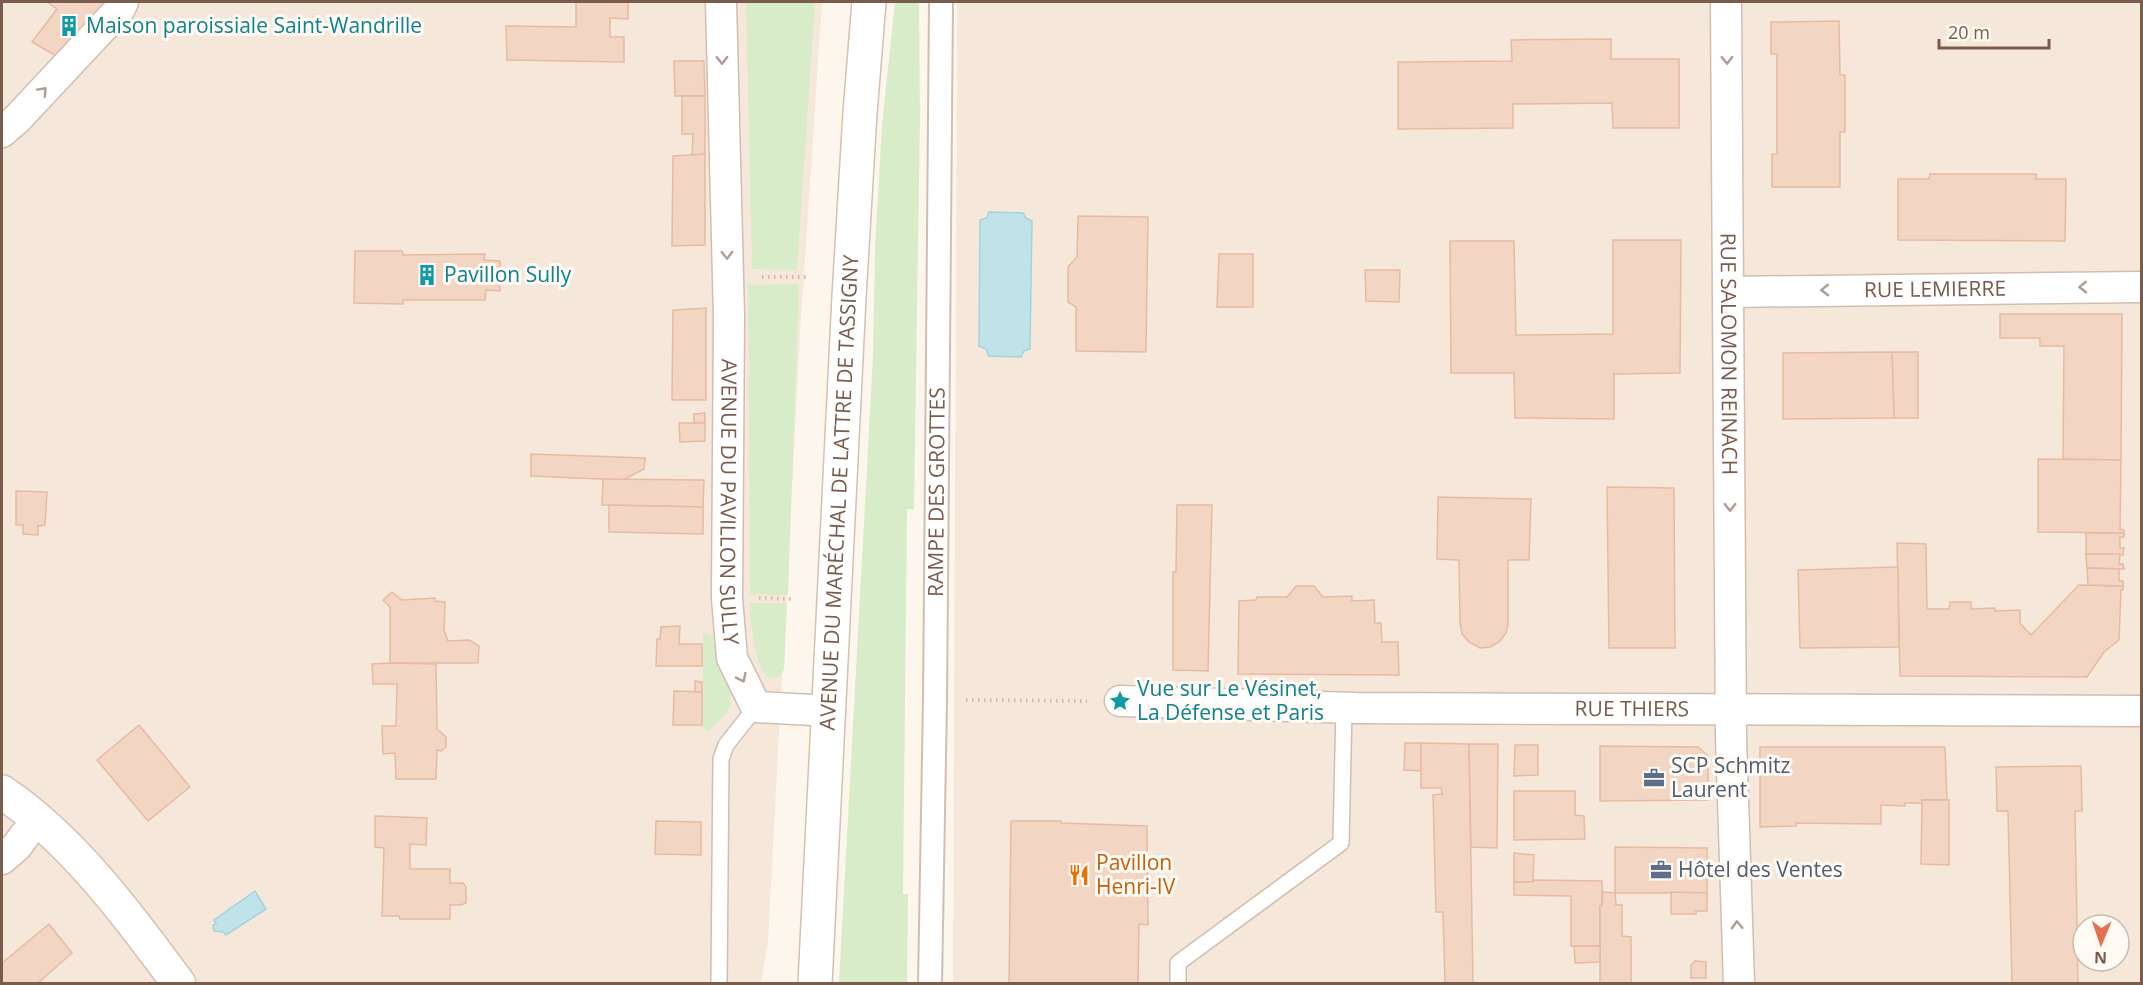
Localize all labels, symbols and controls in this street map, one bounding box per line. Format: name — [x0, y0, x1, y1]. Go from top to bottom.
place label: Maison paroissiale Saint-Wandrille — [86, 11, 422, 39]
scale bar — [1939, 12, 2048, 50]
building icon: Maison paroissiale Saint-Wandrille — [57, 14, 81, 38]
text: 20 m — [1948, 20, 1990, 44]
one-way arrow — [716, 55, 728, 64]
one-way arrow — [1721, 55, 1733, 64]
one-way arrow — [36, 88, 47, 99]
street label: RUE SALOMON REINACH — [1715, 233, 1744, 475]
one-way arrow — [721, 250, 733, 259]
street label: AVENUE DU MARÉCHAL DE LATTRE DE TASSIGNY — [813, 254, 865, 731]
place label: Pavillon Sully — [444, 260, 572, 288]
building icon: Pavillon Sully — [415, 263, 439, 287]
street label: RUE LEMIERRE — [1864, 274, 2006, 303]
one-way arrow — [2079, 281, 2088, 293]
one-way arrow — [1821, 284, 1830, 297]
street label: AVENUE DU PAVILLON SULLY — [714, 359, 746, 646]
street label: RAMPE DES GROTTES — [921, 387, 951, 597]
one-way arrow — [1724, 502, 1736, 511]
one-way arrow — [734, 672, 746, 683]
place label: Vue sur Le Vésinet, La Défense et Paris — [1137, 674, 1324, 726]
place icon: Vue sur Le Vésinet, La Défense et Paris — [1108, 689, 1132, 713]
street label: RUE THIERS — [1575, 694, 1689, 722]
place label: SCP Schmitz Laurent — [1671, 751, 1791, 803]
office icon: SCP Schmitz Laurent — [1642, 766, 1666, 790]
place label: Pavillon Henri-IV — [1096, 848, 1176, 900]
place label: Hôtel des Ventes — [1678, 855, 1843, 883]
office icon: Hôtel des Ventes — [1649, 858, 1673, 882]
restaurant icon: Pavillon Henri-IV — [1067, 863, 1091, 887]
north arrow — [2071, 913, 2131, 973]
one-way arrow — [1731, 921, 1744, 930]
text: N — [2094, 947, 2107, 969]

